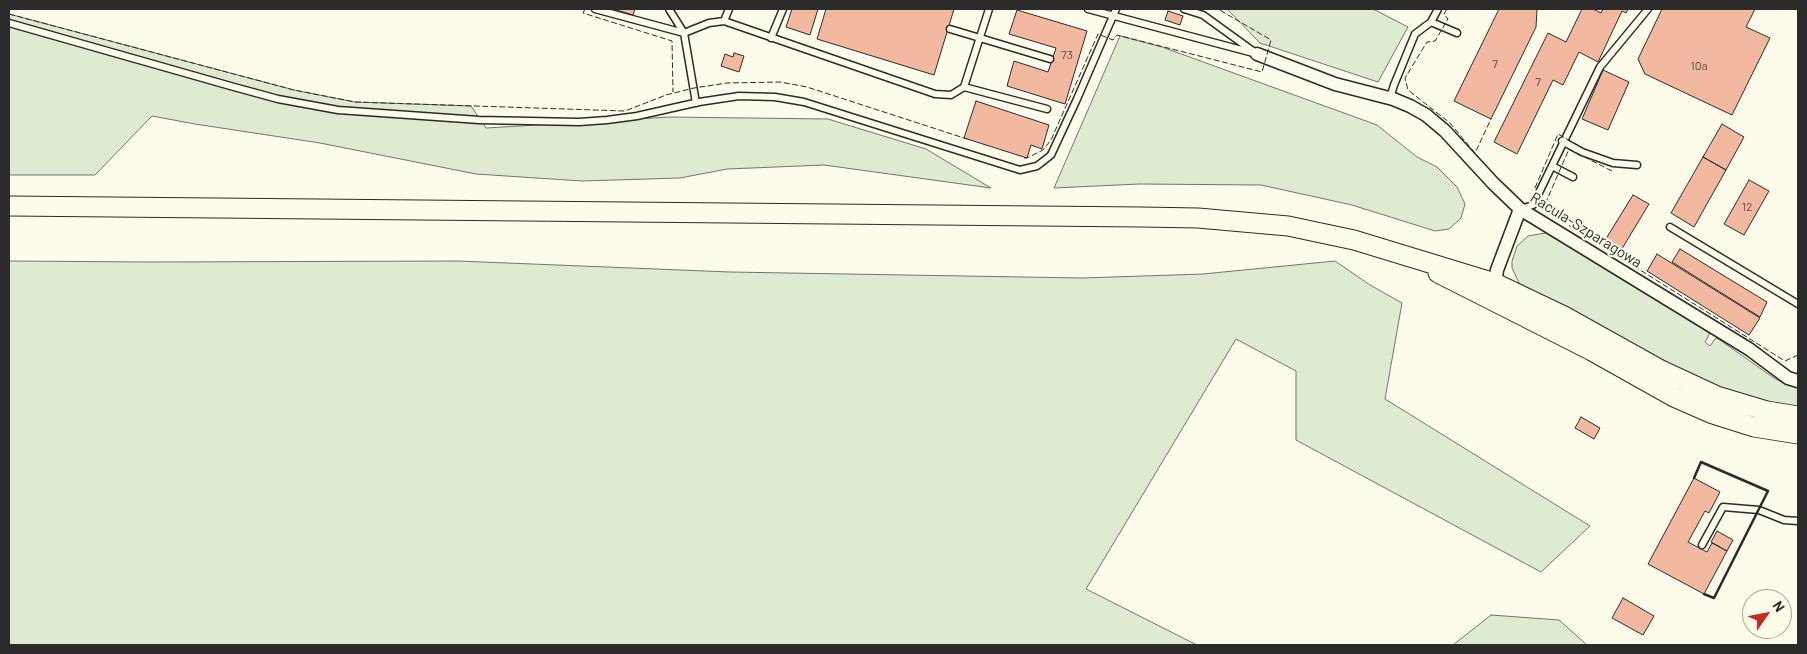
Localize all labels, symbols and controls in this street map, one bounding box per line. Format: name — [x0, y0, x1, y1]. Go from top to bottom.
house number: 73 — [1061, 48, 1073, 62]
house number: 7 — [1492, 57, 1498, 71]
house number: 10a — [1690, 59, 1708, 73]
house number: 7 — [1535, 75, 1541, 89]
street label: Racula-Szparagowa — [1527, 188, 1645, 272]
house number: 12 — [1742, 200, 1752, 214]
north arrow — [1742, 589, 1792, 639]
text: N — [1769, 598, 1789, 615]

